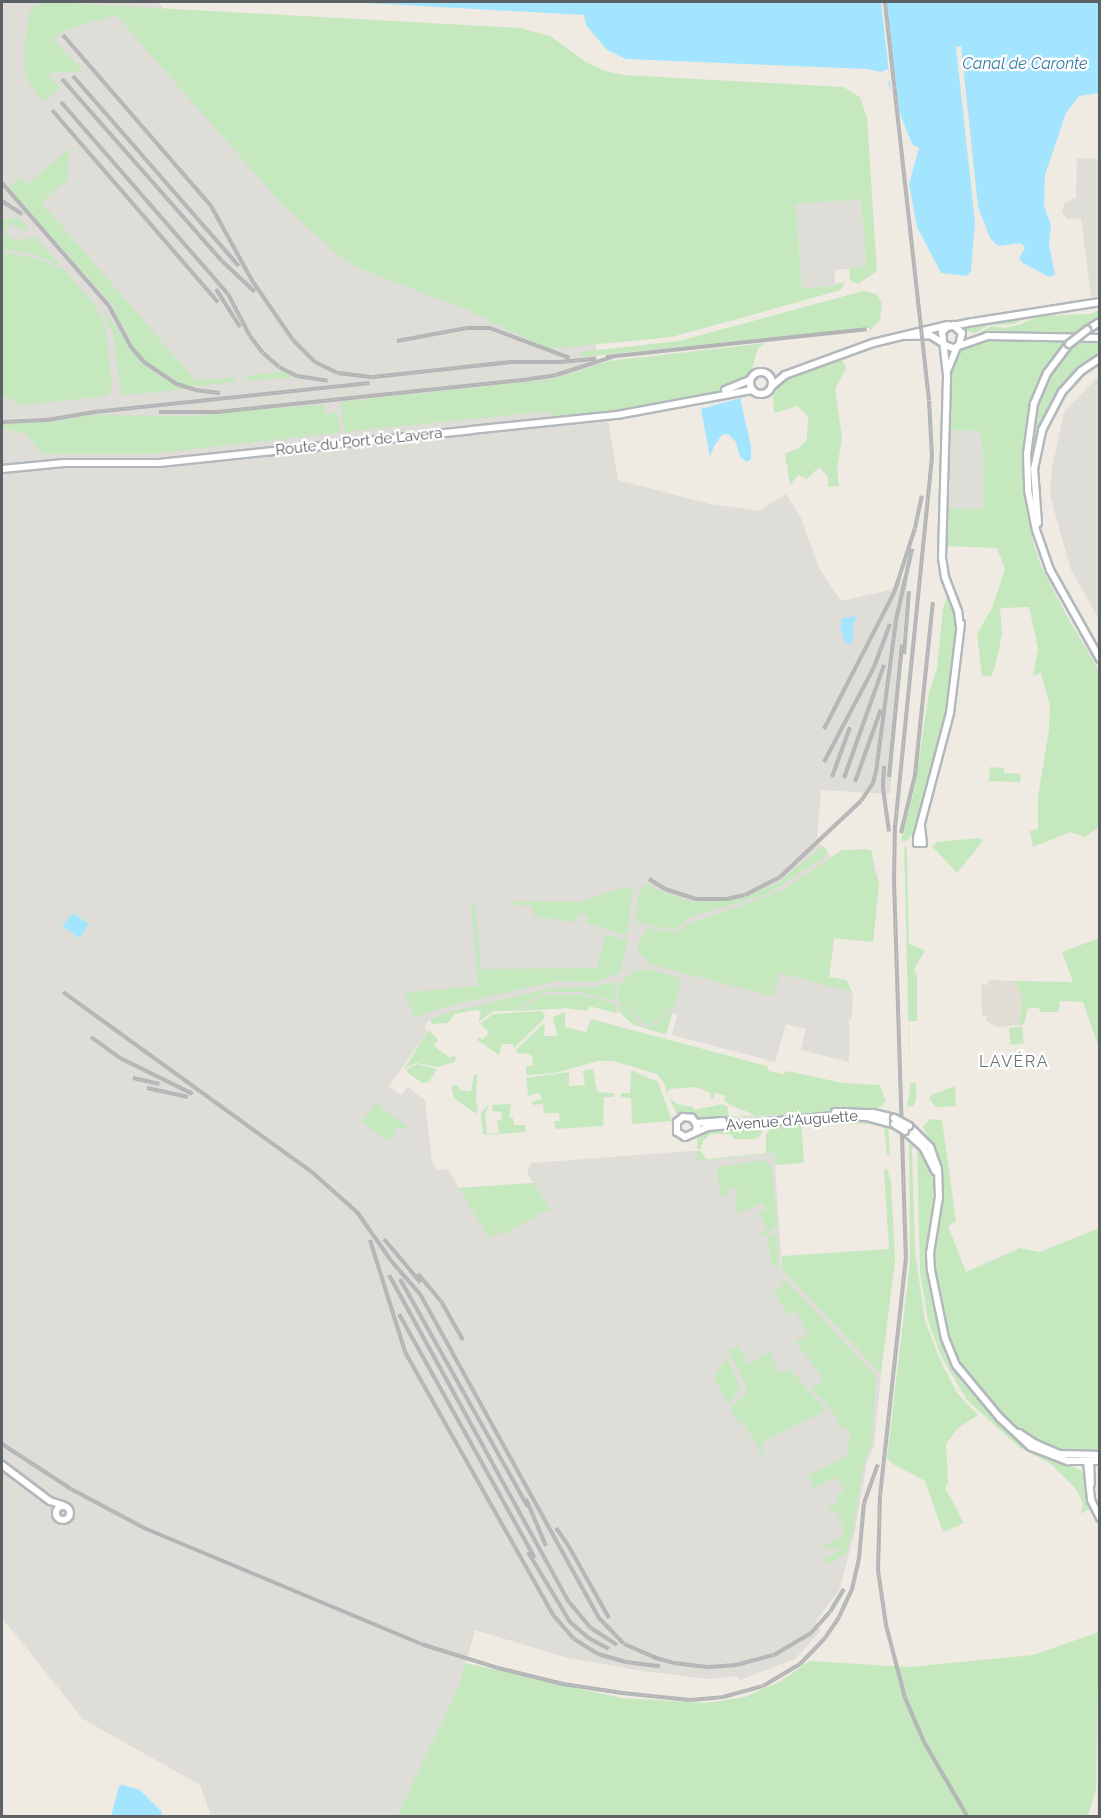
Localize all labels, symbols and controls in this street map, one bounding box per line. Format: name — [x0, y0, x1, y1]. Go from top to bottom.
water label: Canal de Caronte — [962, 54, 1088, 74]
street label: Route du Port de Lavera — [275, 424, 443, 460]
district label: LAVÉRA — [979, 1052, 1049, 1072]
street label: Avenue d'Auguette — [725, 1107, 859, 1135]

